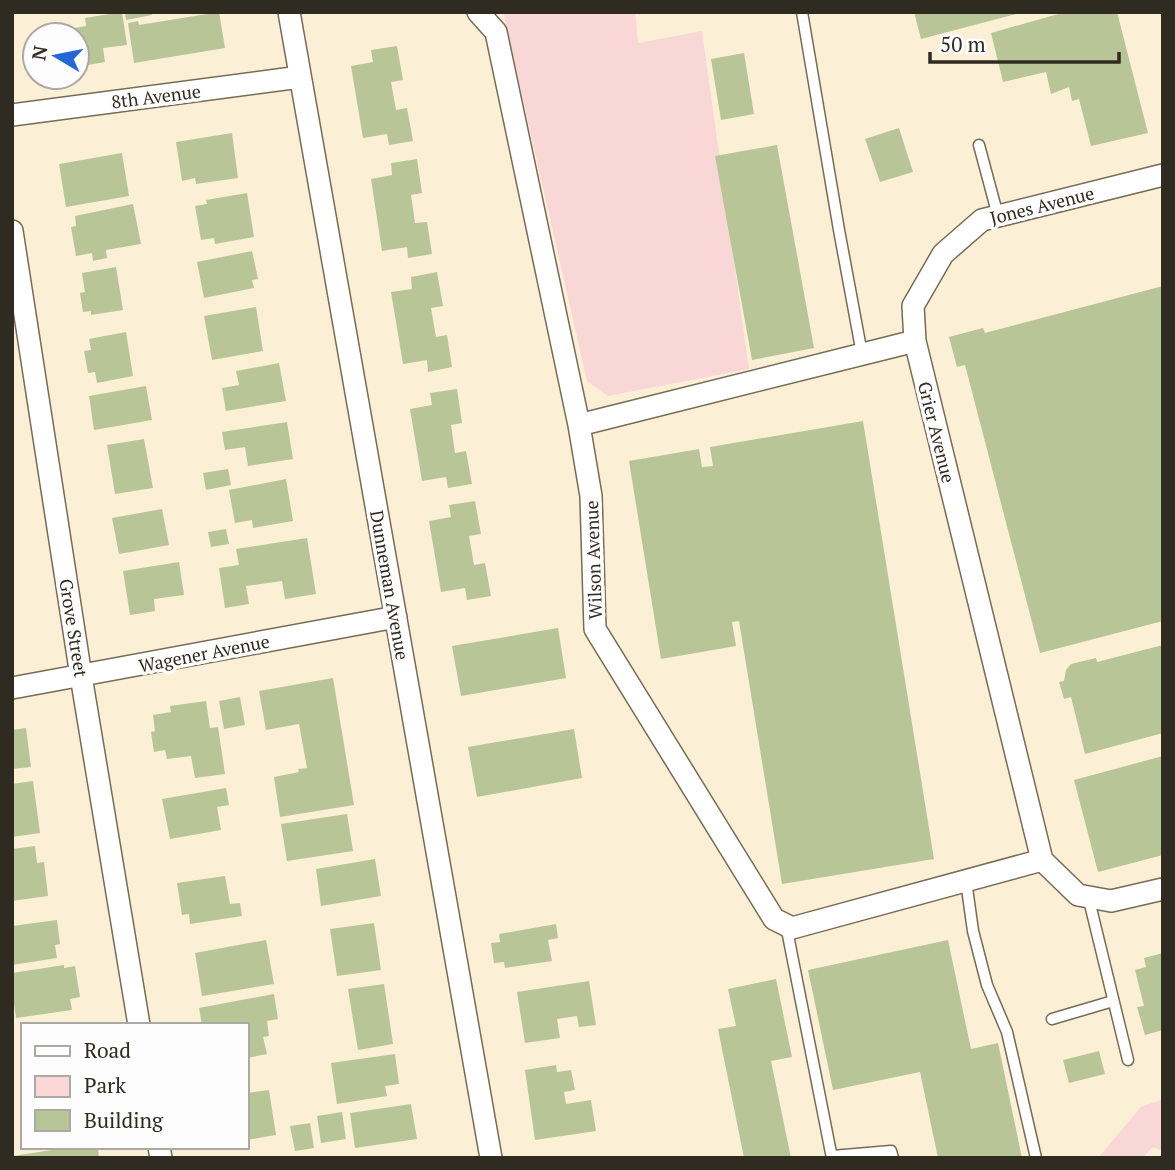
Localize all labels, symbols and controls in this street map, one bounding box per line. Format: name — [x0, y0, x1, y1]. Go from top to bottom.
north arrow — [21, 21, 91, 91]
scale bar — [930, 21, 1119, 65]
text: 50 m — [940, 30, 986, 58]
text: N — [25, 43, 52, 62]
street label: 8th Avenue — [110, 79, 202, 113]
street label: Jones Avenue — [987, 180, 1097, 230]
street label: Grier Avenue — [913, 379, 961, 485]
street label: Wilson Avenue — [579, 500, 607, 620]
street label: Dunneman Avenue — [365, 508, 415, 662]
street label: Grove Street — [54, 577, 94, 679]
street label: Wagener Avenue — [136, 629, 272, 677]
legend — [21, 1023, 248, 1149]
text: Road — [84, 1036, 131, 1064]
text: Park — [84, 1071, 126, 1099]
text: Building — [84, 1106, 164, 1134]

